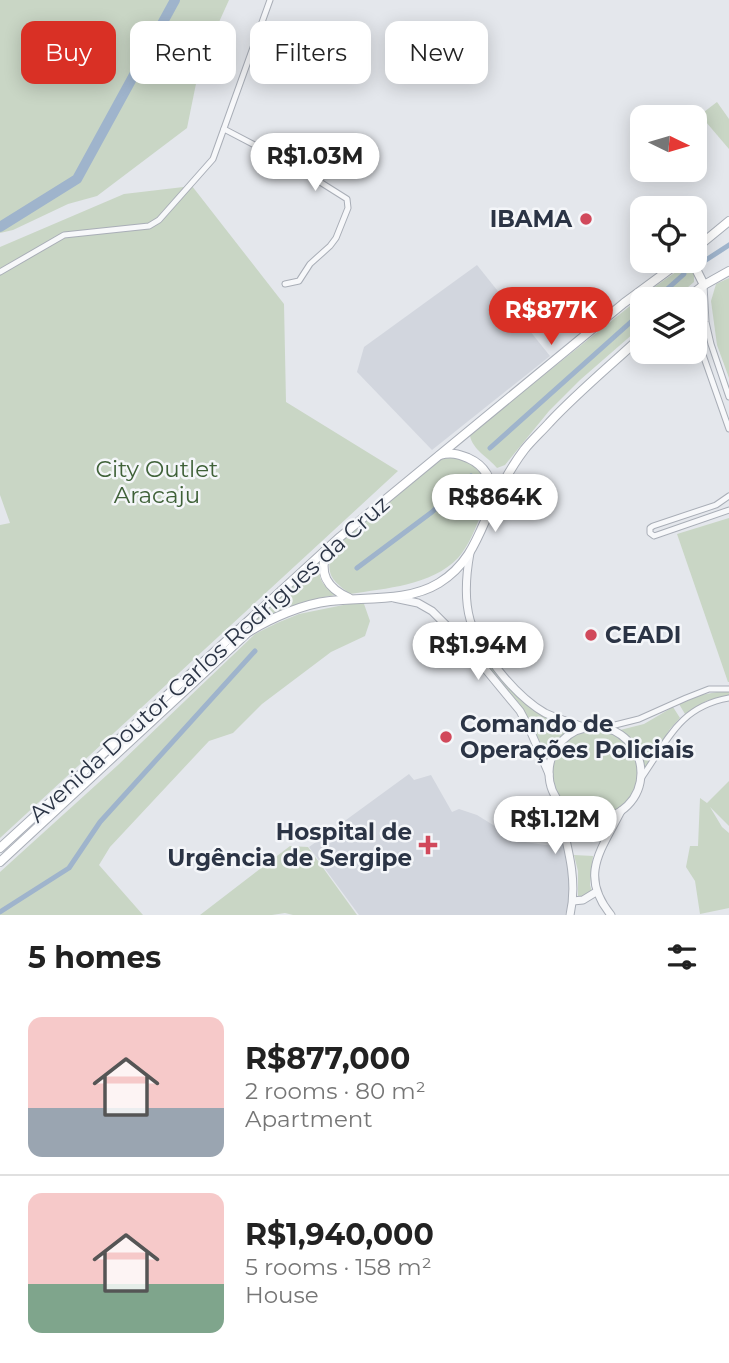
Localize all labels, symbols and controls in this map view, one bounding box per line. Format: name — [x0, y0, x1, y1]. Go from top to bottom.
chip: Buy — [21, 21, 116, 84]
chip: Rent — [130, 21, 236, 84]
chip: Filters — [250, 21, 371, 84]
chip: New — [385, 21, 488, 84]
north arrow — [630, 105, 707, 182]
map controls — [630, 105, 707, 364]
pin: R$1.03M — [250, 134, 380, 193]
text: R$1.03M — [266, 142, 364, 170]
button: locate — [630, 196, 707, 273]
place label: IBAMA — [490, 205, 572, 233]
marker: IBAMA — [578, 211, 594, 227]
button: layers — [630, 287, 707, 364]
pin: R$877K — [494, 288, 608, 347]
text: R$877K — [505, 296, 597, 324]
park label: City Outlet Aracaju — [96, 455, 218, 509]
pin: R$864K — [438, 475, 552, 534]
text: R$864K — [448, 483, 542, 511]
street label: Avenida Doutor Carlos Rodrigues da Cruz — [23, 490, 395, 828]
place label: CEADI — [605, 621, 681, 649]
pin: R$1.94M — [413, 622, 543, 682]
marker: CEADI — [583, 627, 599, 643]
text: R$1.94M — [429, 631, 527, 659]
place label: Comando de Operações Policiais — [460, 710, 694, 764]
marker: Comando de Operações Policiais — [438, 729, 454, 745]
pin: R$1.12M — [490, 796, 620, 856]
text: R$1.12M — [510, 805, 600, 833]
place label: Hospital de Urgência de Sergipe — [167, 818, 412, 872]
marker: Hospital de Urgência de Sergipe — [418, 835, 438, 855]
icon: filters — [663, 938, 701, 976]
text: 5 homes — [28, 939, 161, 976]
text: R$877,000 — [245, 1040, 410, 1077]
icon: home — [84, 1045, 168, 1129]
text: 2 rooms · 80 m² — [245, 1077, 426, 1105]
text: Apartment — [245, 1105, 373, 1133]
text: R$1,940,000 — [245, 1216, 434, 1253]
icon: home — [84, 1221, 168, 1305]
text: 5 rooms · 158 m² — [245, 1253, 432, 1281]
text: House — [245, 1281, 319, 1309]

